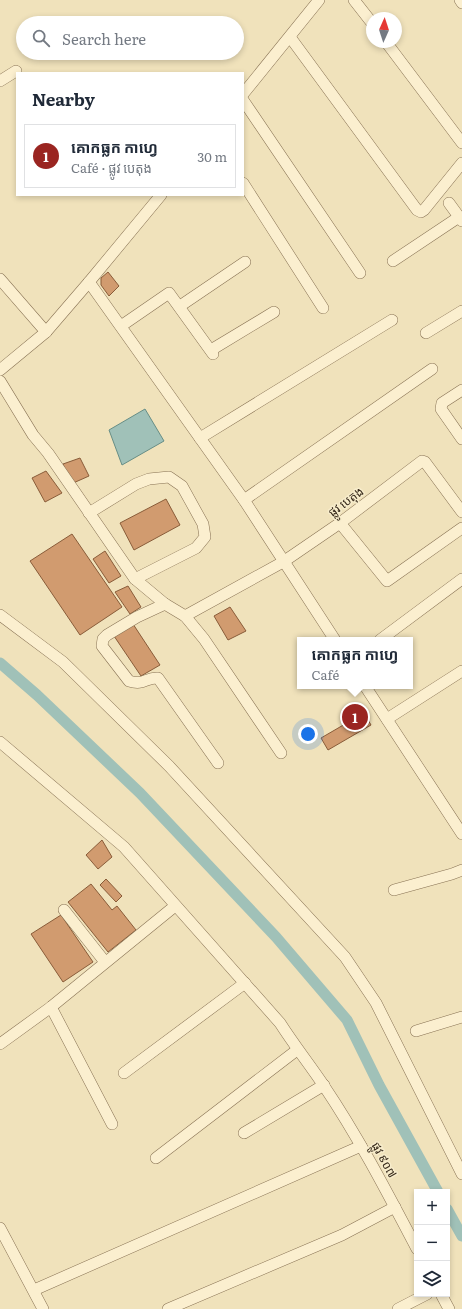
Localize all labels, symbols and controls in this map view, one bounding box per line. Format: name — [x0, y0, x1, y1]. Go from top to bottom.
north arrow — [366, 12, 402, 48]
search box — [16, 16, 244, 60]
icon: search — [30, 27, 52, 49]
text: Search here — [62, 27, 146, 50]
text: Nearby — [32, 86, 95, 111]
text: គោកធ្លក កាហ្វេ — [71, 135, 158, 158]
text: 1 — [43, 147, 49, 166]
text: 30 m — [197, 147, 227, 166]
text: Café · ផ្លូវ បេតុង — [71, 158, 152, 177]
street label: ផ្លូវ បេតុង — [324, 482, 368, 523]
popup — [297, 637, 413, 689]
text: គោកធ្លក កាហ្វេ — [312, 642, 398, 665]
text: Café — [312, 665, 339, 684]
pin: 1 — [342, 702, 368, 732]
your location — [298, 724, 318, 744]
street label: ផ្លូវ ៩០៧ — [365, 1138, 402, 1182]
map controls — [414, 1189, 450, 1297]
button: + — [414, 1189, 450, 1225]
button: − — [414, 1225, 450, 1261]
button: layers — [414, 1261, 450, 1297]

